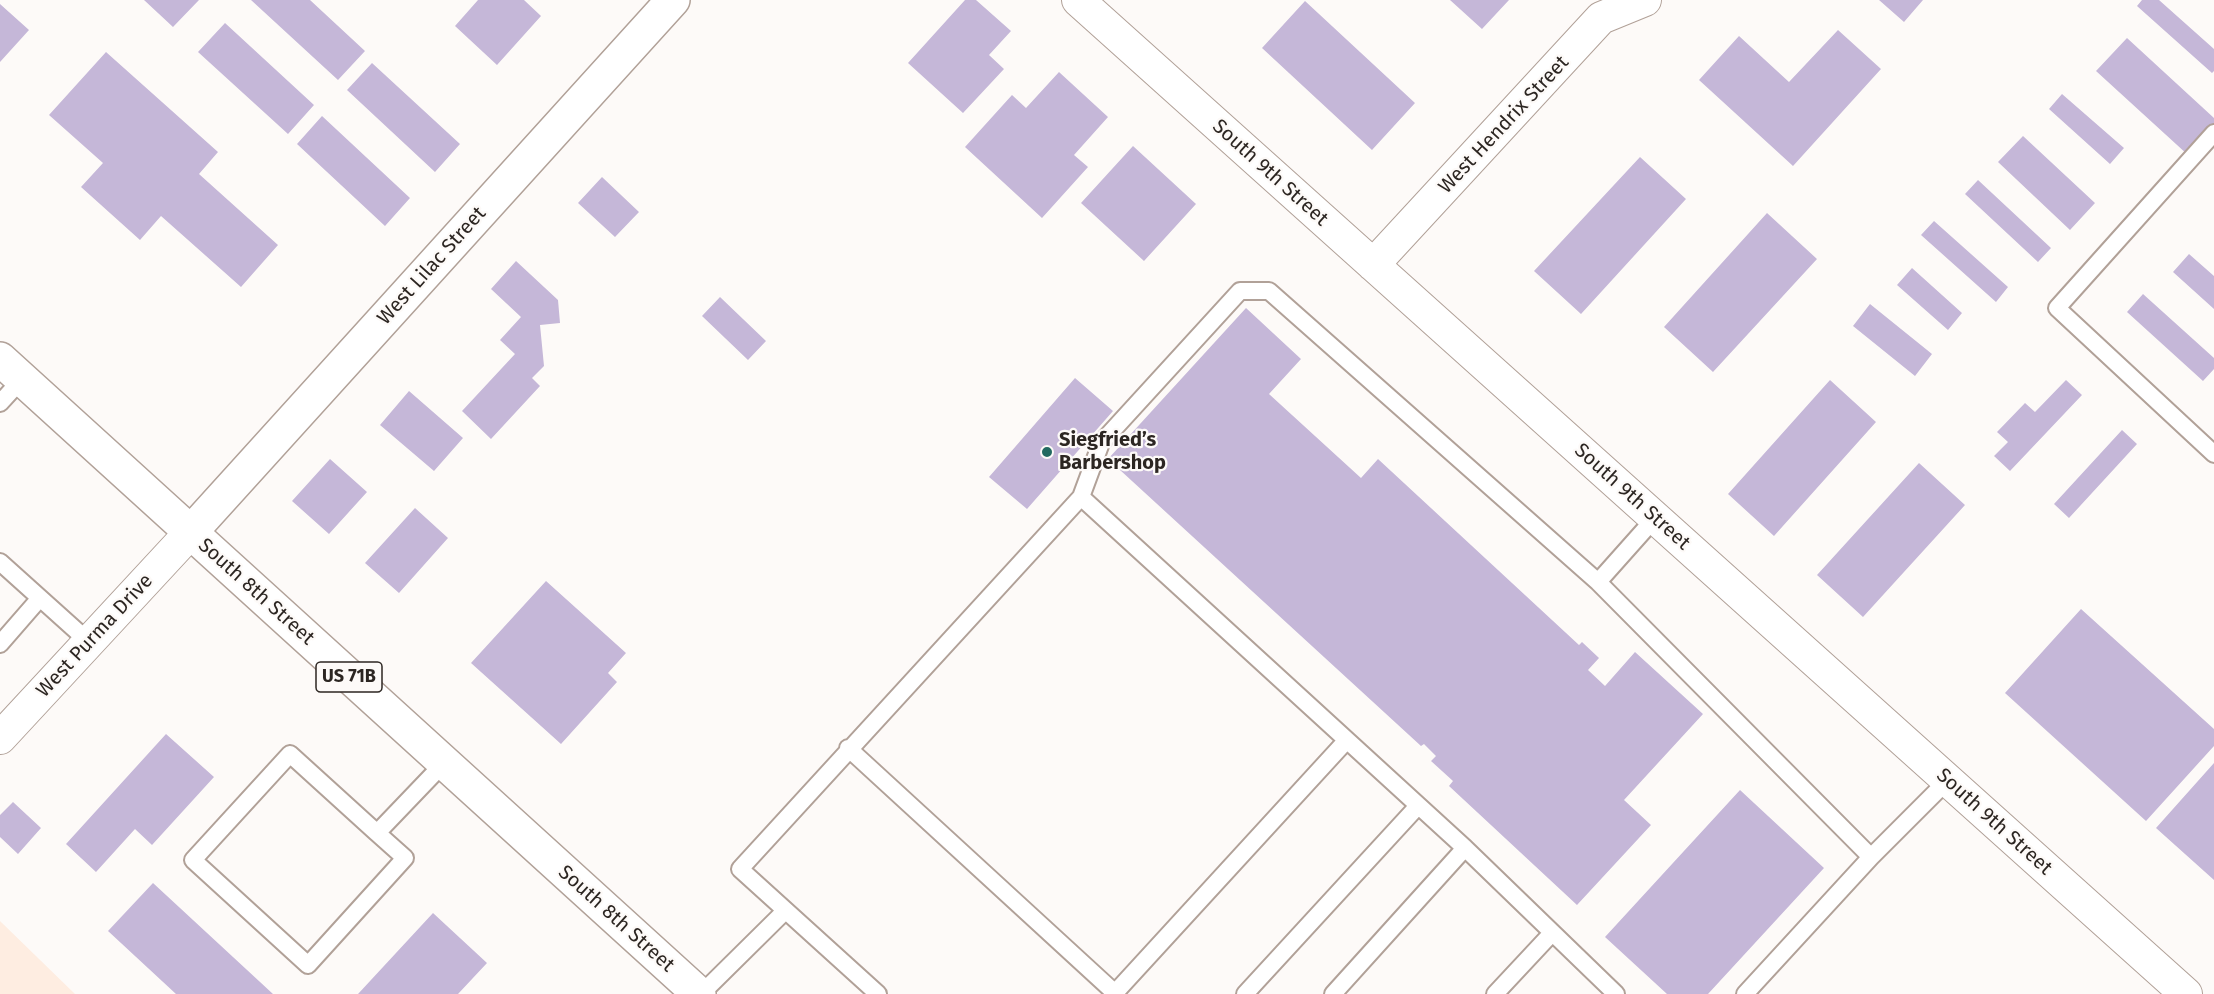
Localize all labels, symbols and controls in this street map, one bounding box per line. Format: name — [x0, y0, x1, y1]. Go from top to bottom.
street label: West Hendrix Street — [1434, 51, 1574, 199]
street label: South 9th Street — [1207, 115, 1333, 231]
street label: West Lilac Street — [373, 202, 491, 330]
place label: Siegfried’s Barbershop — [1059, 428, 1166, 475]
street label: South 9th Street — [1569, 439, 1695, 555]
marker: Siegfried’s Barbershop — [1040, 445, 1054, 459]
street label: South 8th Street — [193, 534, 319, 650]
street label: West Purma Drive — [32, 569, 158, 703]
road number: US 71B — [316, 662, 382, 692]
street label: South 9th Street — [1931, 764, 2057, 880]
street label: South 8th Street — [553, 861, 679, 977]

